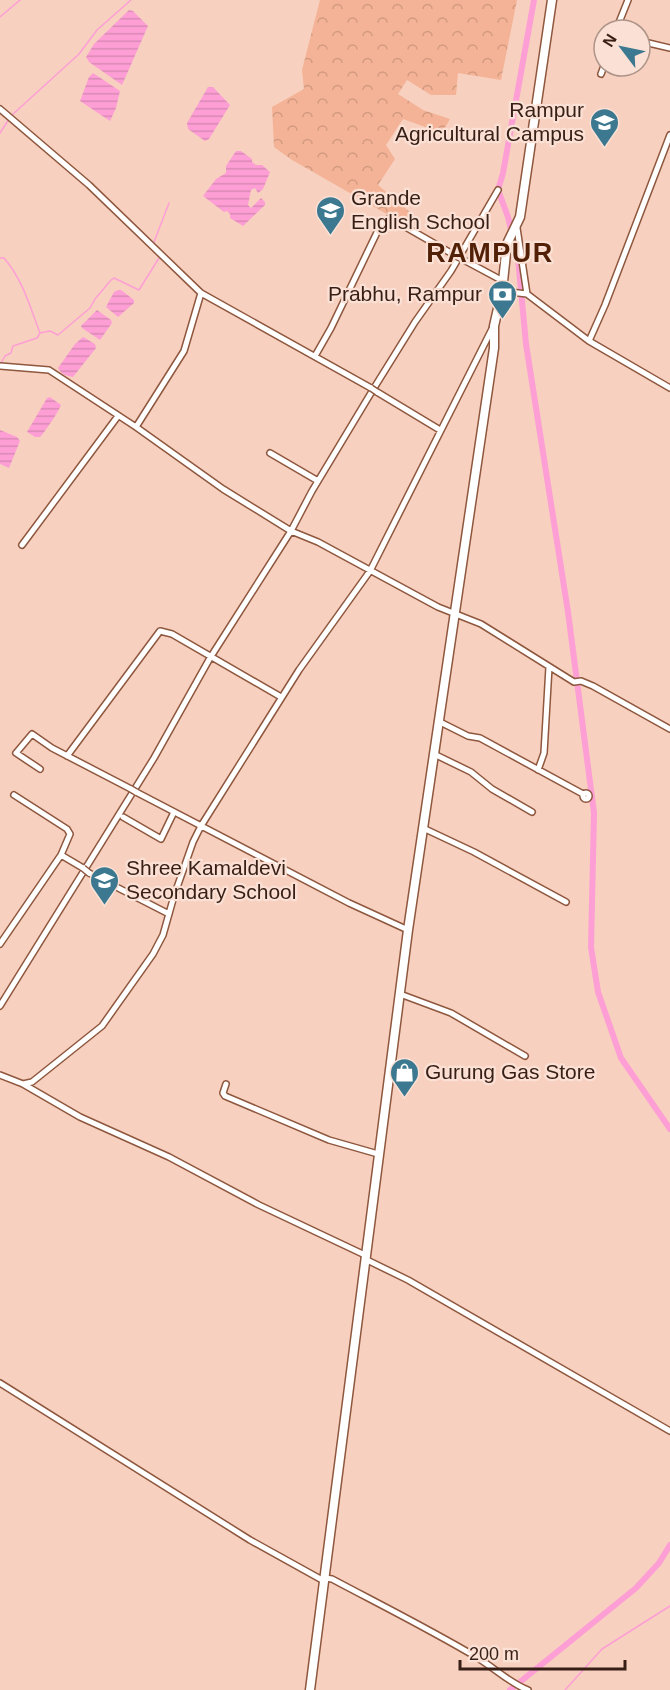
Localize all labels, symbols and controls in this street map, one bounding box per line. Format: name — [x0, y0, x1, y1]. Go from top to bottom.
north arrow — [592, 18, 652, 78]
text: N — [599, 31, 620, 50]
place label: Rampur Agricultural Campus — [395, 98, 584, 145]
school or university icon: Rampur Agricultural Campus — [589, 106, 621, 148]
place label: Grande English School — [351, 186, 490, 233]
school or university icon: Grande English School — [314, 194, 346, 236]
district label: RAMPUR — [426, 238, 554, 268]
bank icon: Prabhu, Rampur — [487, 278, 519, 320]
place label: Prabhu, Rampur — [328, 282, 482, 305]
place label: Shree Kamaldevi Secondary School — [126, 856, 296, 903]
school or university icon: Shree Kamaldevi Secondary School — [89, 864, 121, 906]
shop icon: Gurung Gas Store — [388, 1056, 420, 1098]
place label: Gurung Gas Store — [425, 1060, 595, 1083]
scale bar — [460, 1633, 625, 1671]
text: 200 m — [469, 1644, 519, 1664]

